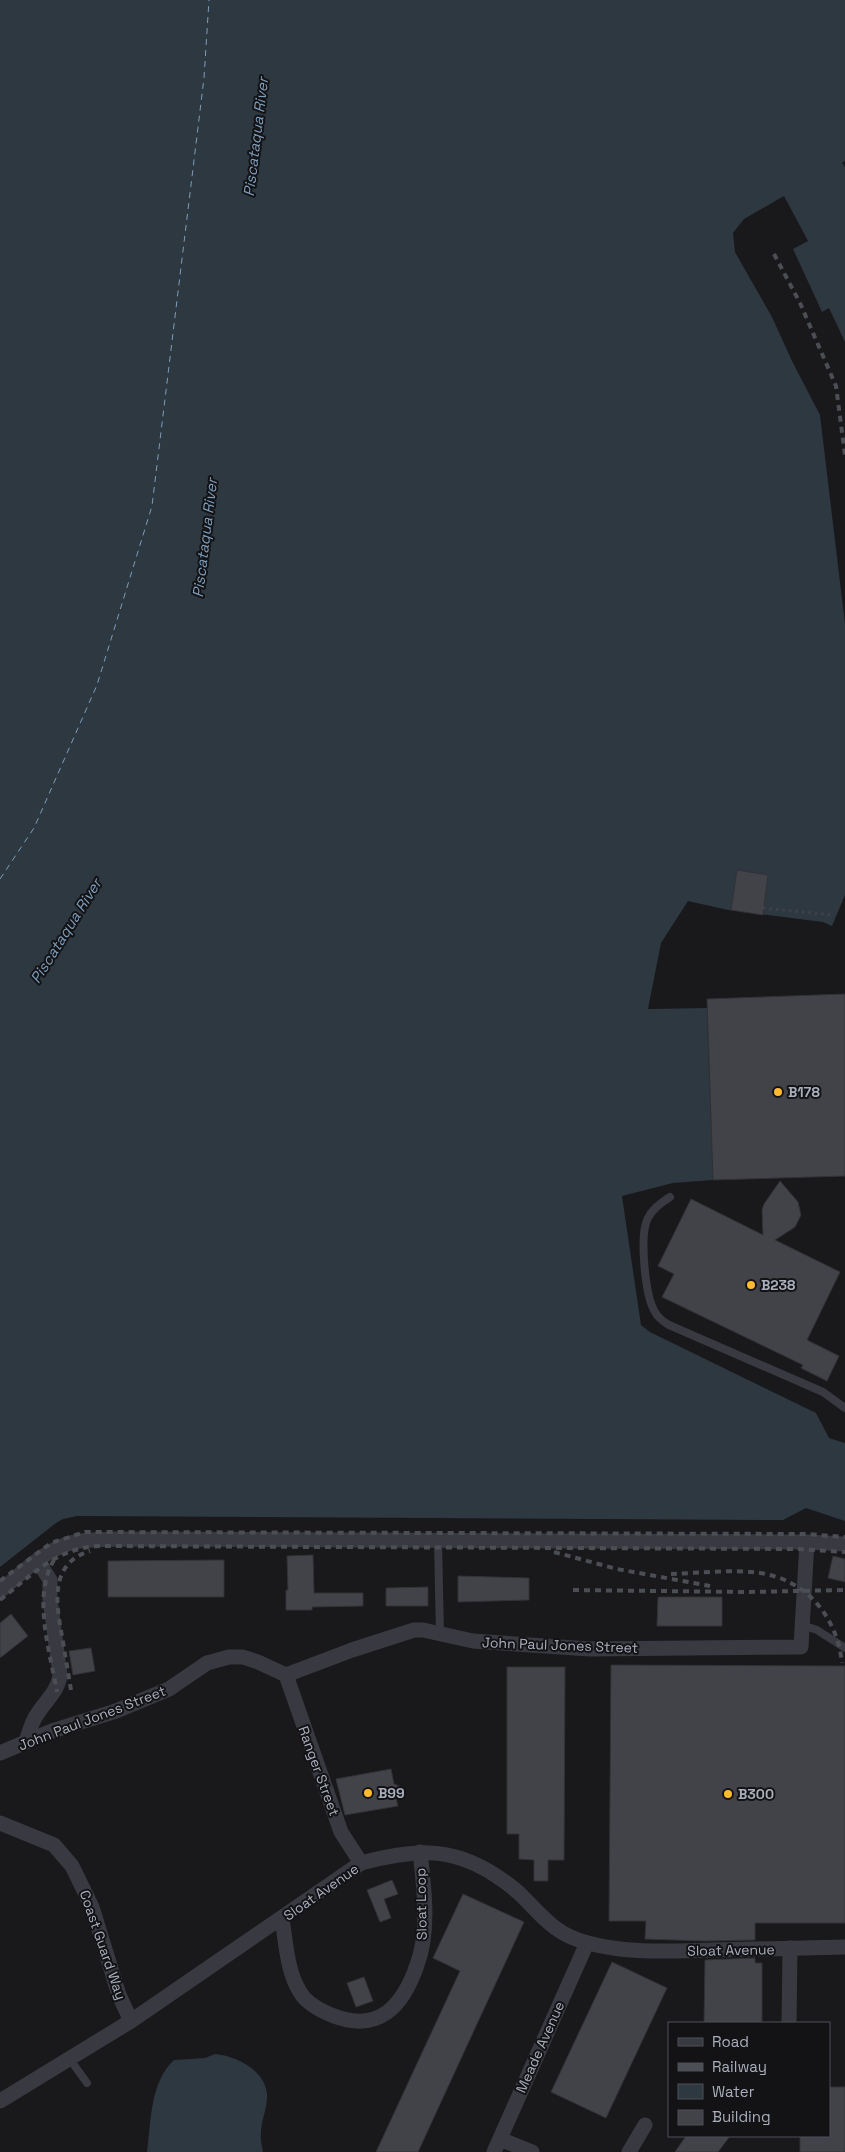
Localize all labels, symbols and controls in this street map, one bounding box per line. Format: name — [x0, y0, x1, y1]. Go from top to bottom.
water label: Piscataqua River — [239, 75, 272, 198]
water label: Piscataqua River — [188, 476, 221, 599]
water label: Piscataqua River — [26, 874, 106, 987]
place label: B178 — [788, 1083, 820, 1101]
marker: B178 — [772, 1086, 784, 1098]
place label: B238 — [761, 1276, 796, 1294]
marker: B238 — [745, 1279, 757, 1291]
street label: John Paul Jones Street — [482, 1633, 638, 1657]
street label: John Paul Jones Street — [16, 1682, 168, 1754]
street label: Ranger Street — [294, 1724, 344, 1818]
place label: B99 — [378, 1784, 405, 1802]
place label: B300 — [738, 1785, 774, 1803]
marker: B99 — [362, 1787, 374, 1799]
marker: B300 — [722, 1788, 734, 1800]
street label: Sloat Avenue — [280, 1860, 362, 1924]
street label: Sloat Loop — [411, 1868, 431, 1940]
street label: Coast Guard Way — [76, 1888, 130, 2002]
street label: Sloat Avenue — [687, 1940, 775, 1960]
street label: Meade Avenue — [512, 1998, 568, 2096]
legend — [668, 2022, 830, 2137]
text: Road — [712, 2032, 749, 2051]
text: Railway — [712, 2057, 767, 2076]
text: Water — [712, 2082, 755, 2101]
text: Building — [712, 2107, 771, 2126]

